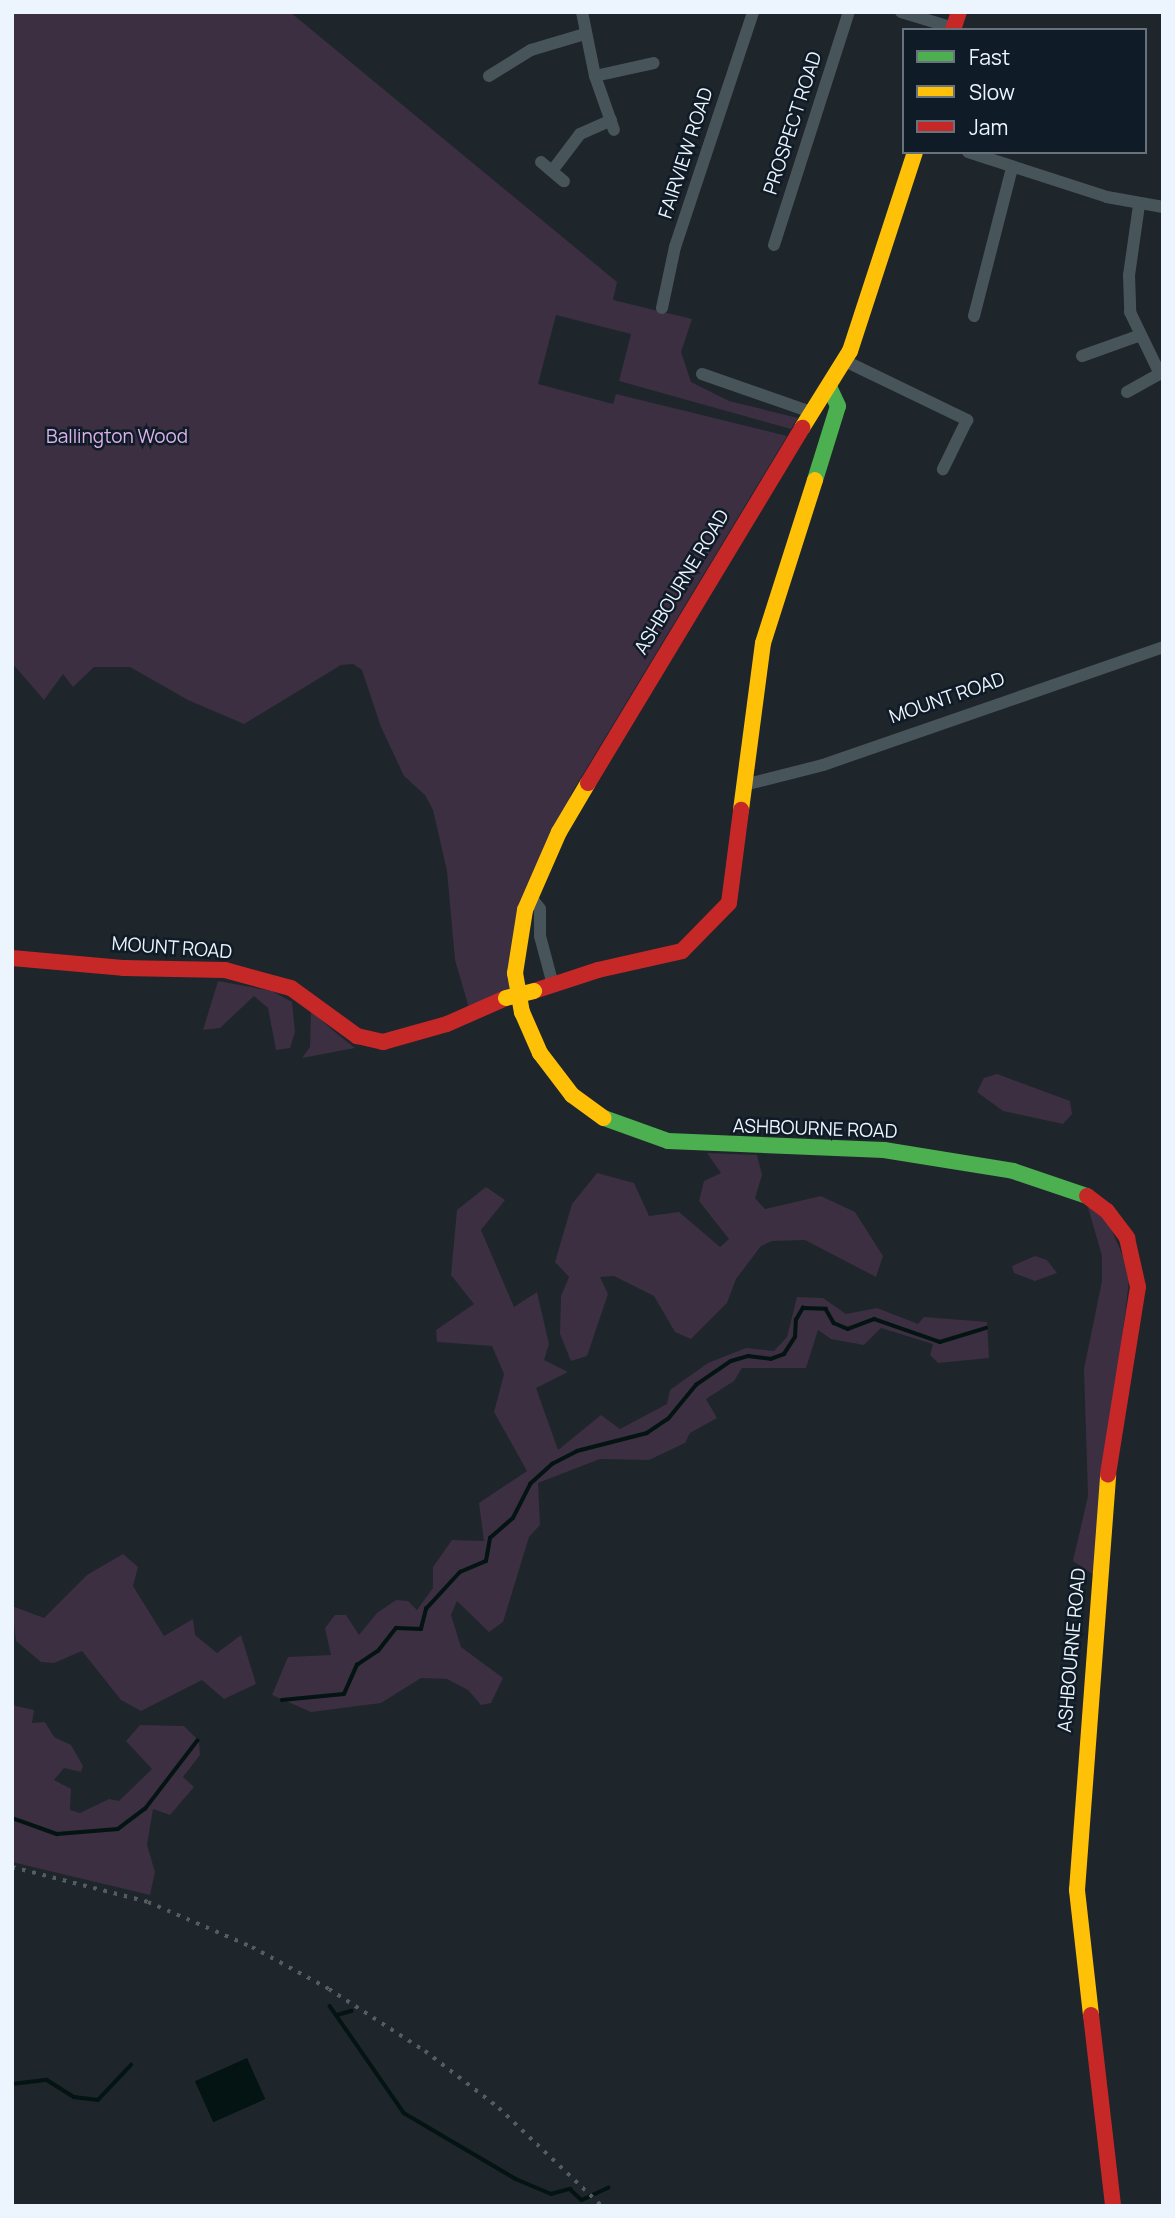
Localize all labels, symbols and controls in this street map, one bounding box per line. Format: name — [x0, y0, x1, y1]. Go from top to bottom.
legend — [902, 28, 1147, 154]
text: Fast — [969, 43, 1010, 71]
street label: PROSPECT ROAD — [759, 48, 827, 198]
text: Slow — [969, 78, 1015, 106]
street label: FAIRVIEW ROAD — [654, 85, 718, 221]
text: Jam — [969, 113, 1008, 141]
park label: Ballington Wood — [46, 426, 188, 448]
street label: ASHBOURNE ROAD — [630, 505, 734, 659]
street label: MOUNT ROAD — [886, 667, 1008, 729]
street label: MOUNT ROAD — [111, 932, 233, 964]
street label: ASHBOURNE ROAD — [732, 1115, 898, 1143]
street label: ASHBOURNE ROAD — [1053, 1567, 1091, 1733]

